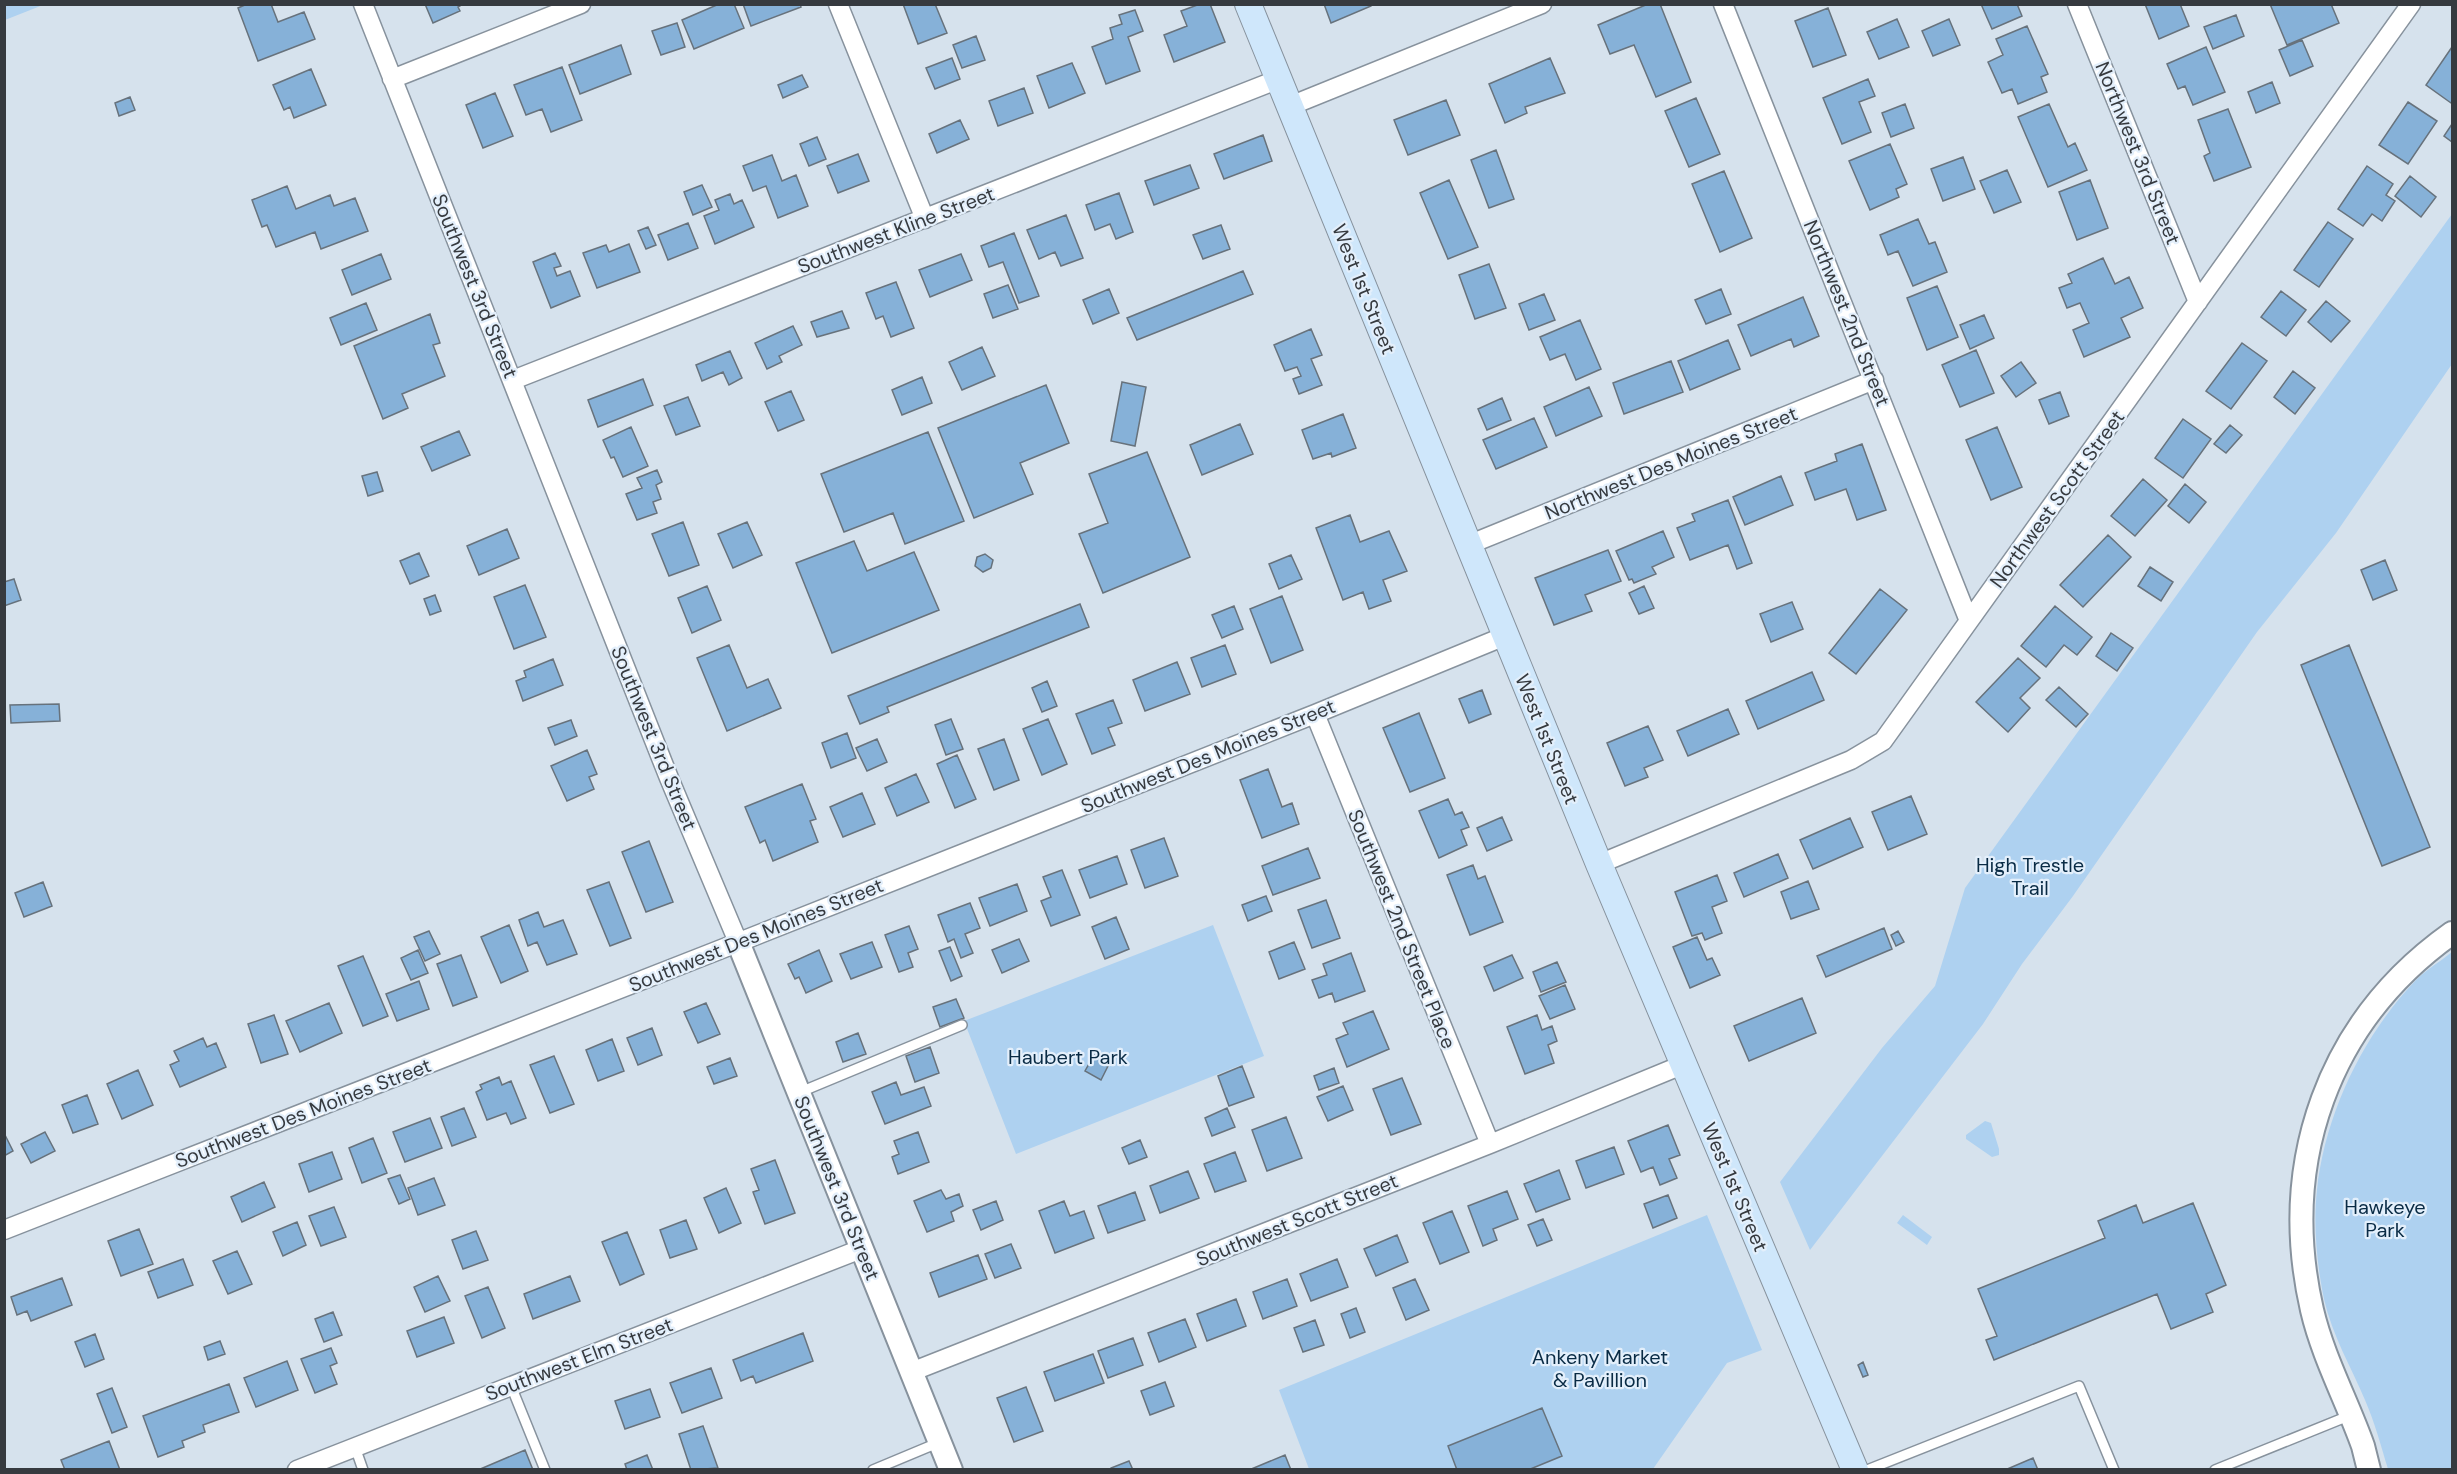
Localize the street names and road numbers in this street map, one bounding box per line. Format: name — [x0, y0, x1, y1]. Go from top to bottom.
street label: Northwest 3rd Street — [2089, 58, 2187, 248]
street label: Southwest Kline Street — [794, 180, 998, 280]
street label: Southwest 3rd Street — [426, 190, 524, 382]
street label: Northwest 2nd Street — [1798, 216, 1896, 410]
street label: West 1st Street — [1326, 220, 1402, 358]
street label: Northwest Des Moines Street — [1541, 400, 1801, 526]
street label: Northwest Scott Street — [1984, 405, 2130, 593]
street label: Southwest 3rd Street — [605, 642, 703, 834]
street label: West 1st Street — [1509, 670, 1585, 808]
street label: Southwest Des Moines Street — [1077, 693, 1339, 819]
street label: Southwest 2nd Street Place — [1342, 806, 1462, 1052]
street label: Southwest Des Moines Street — [625, 872, 887, 998]
street label: Southwest Des Moines Street — [171, 1052, 435, 1174]
street label: Southwest 3rd Street — [788, 1092, 886, 1284]
street label: West 1st Street — [1696, 1118, 1774, 1256]
street label: Southwest Scott Street — [1192, 1168, 1402, 1272]
street label: Southwest Elm Street — [482, 1311, 677, 1407]

